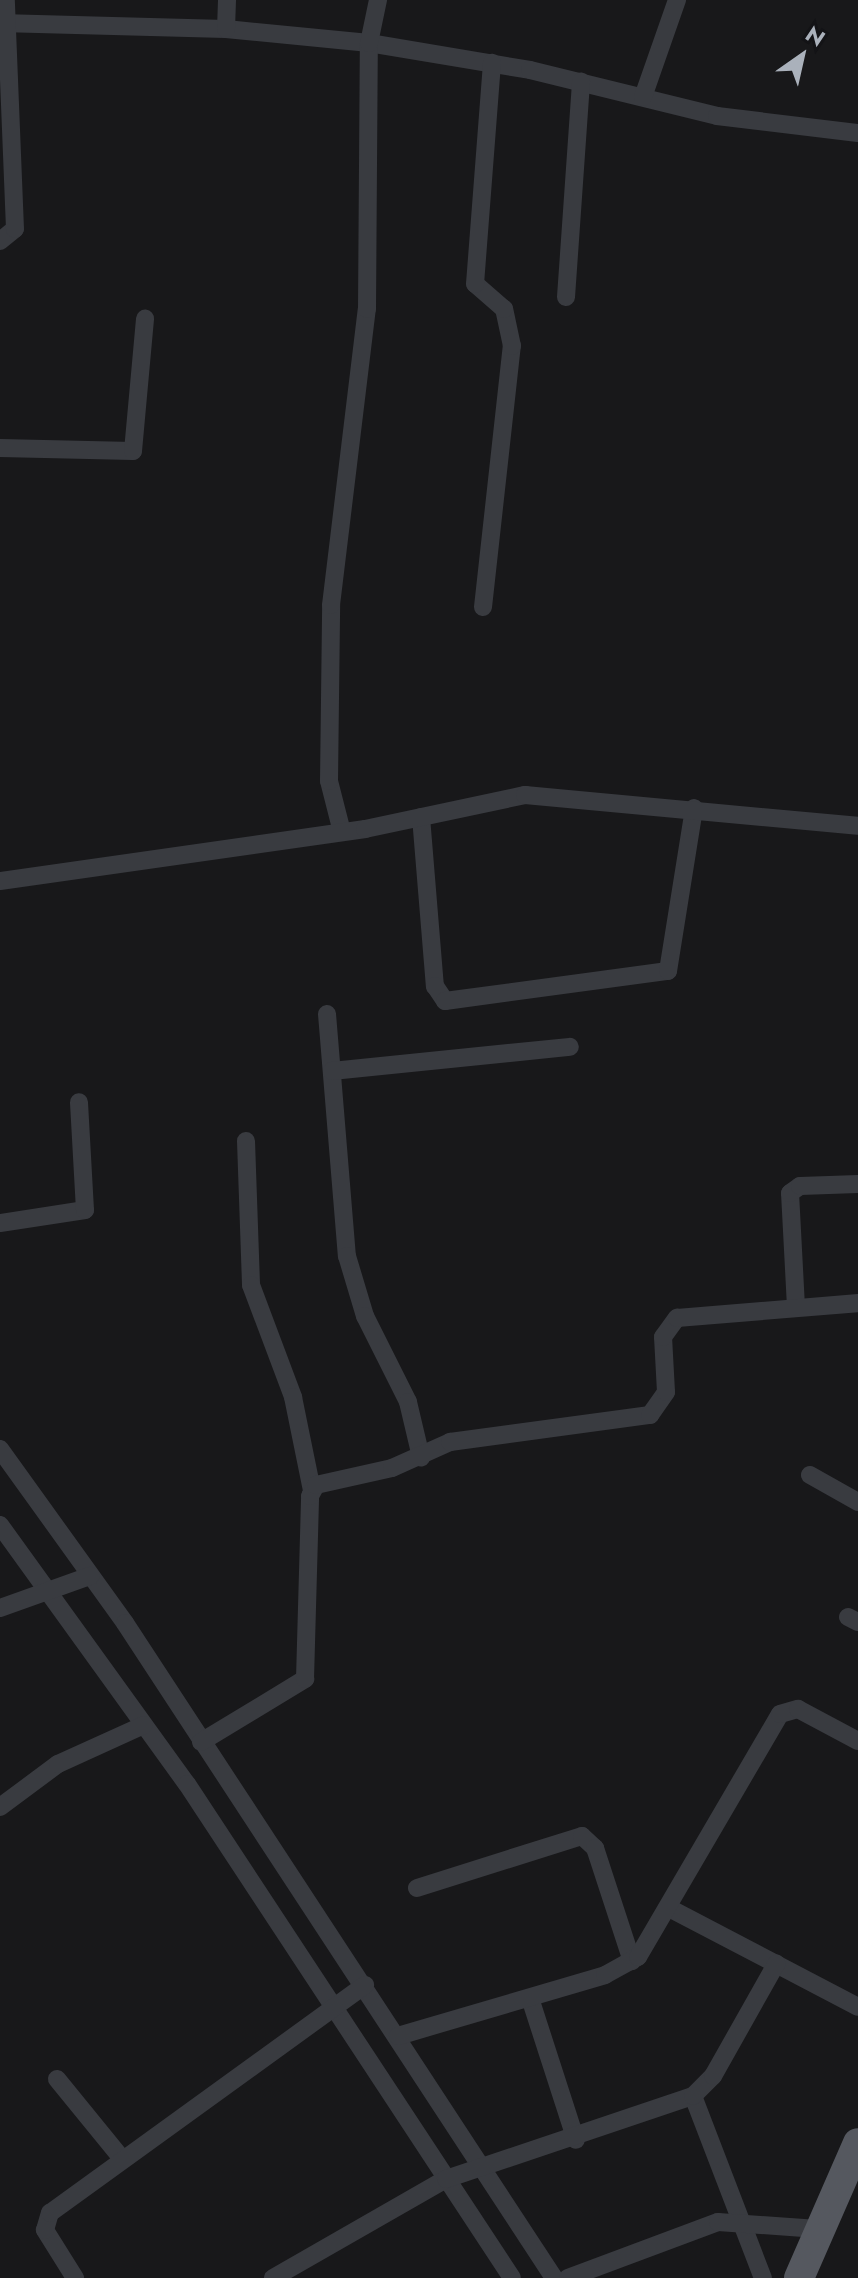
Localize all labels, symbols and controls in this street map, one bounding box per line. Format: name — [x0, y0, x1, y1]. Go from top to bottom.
north arrow — [762, 16, 842, 96]
text: N — [799, 18, 832, 54]

